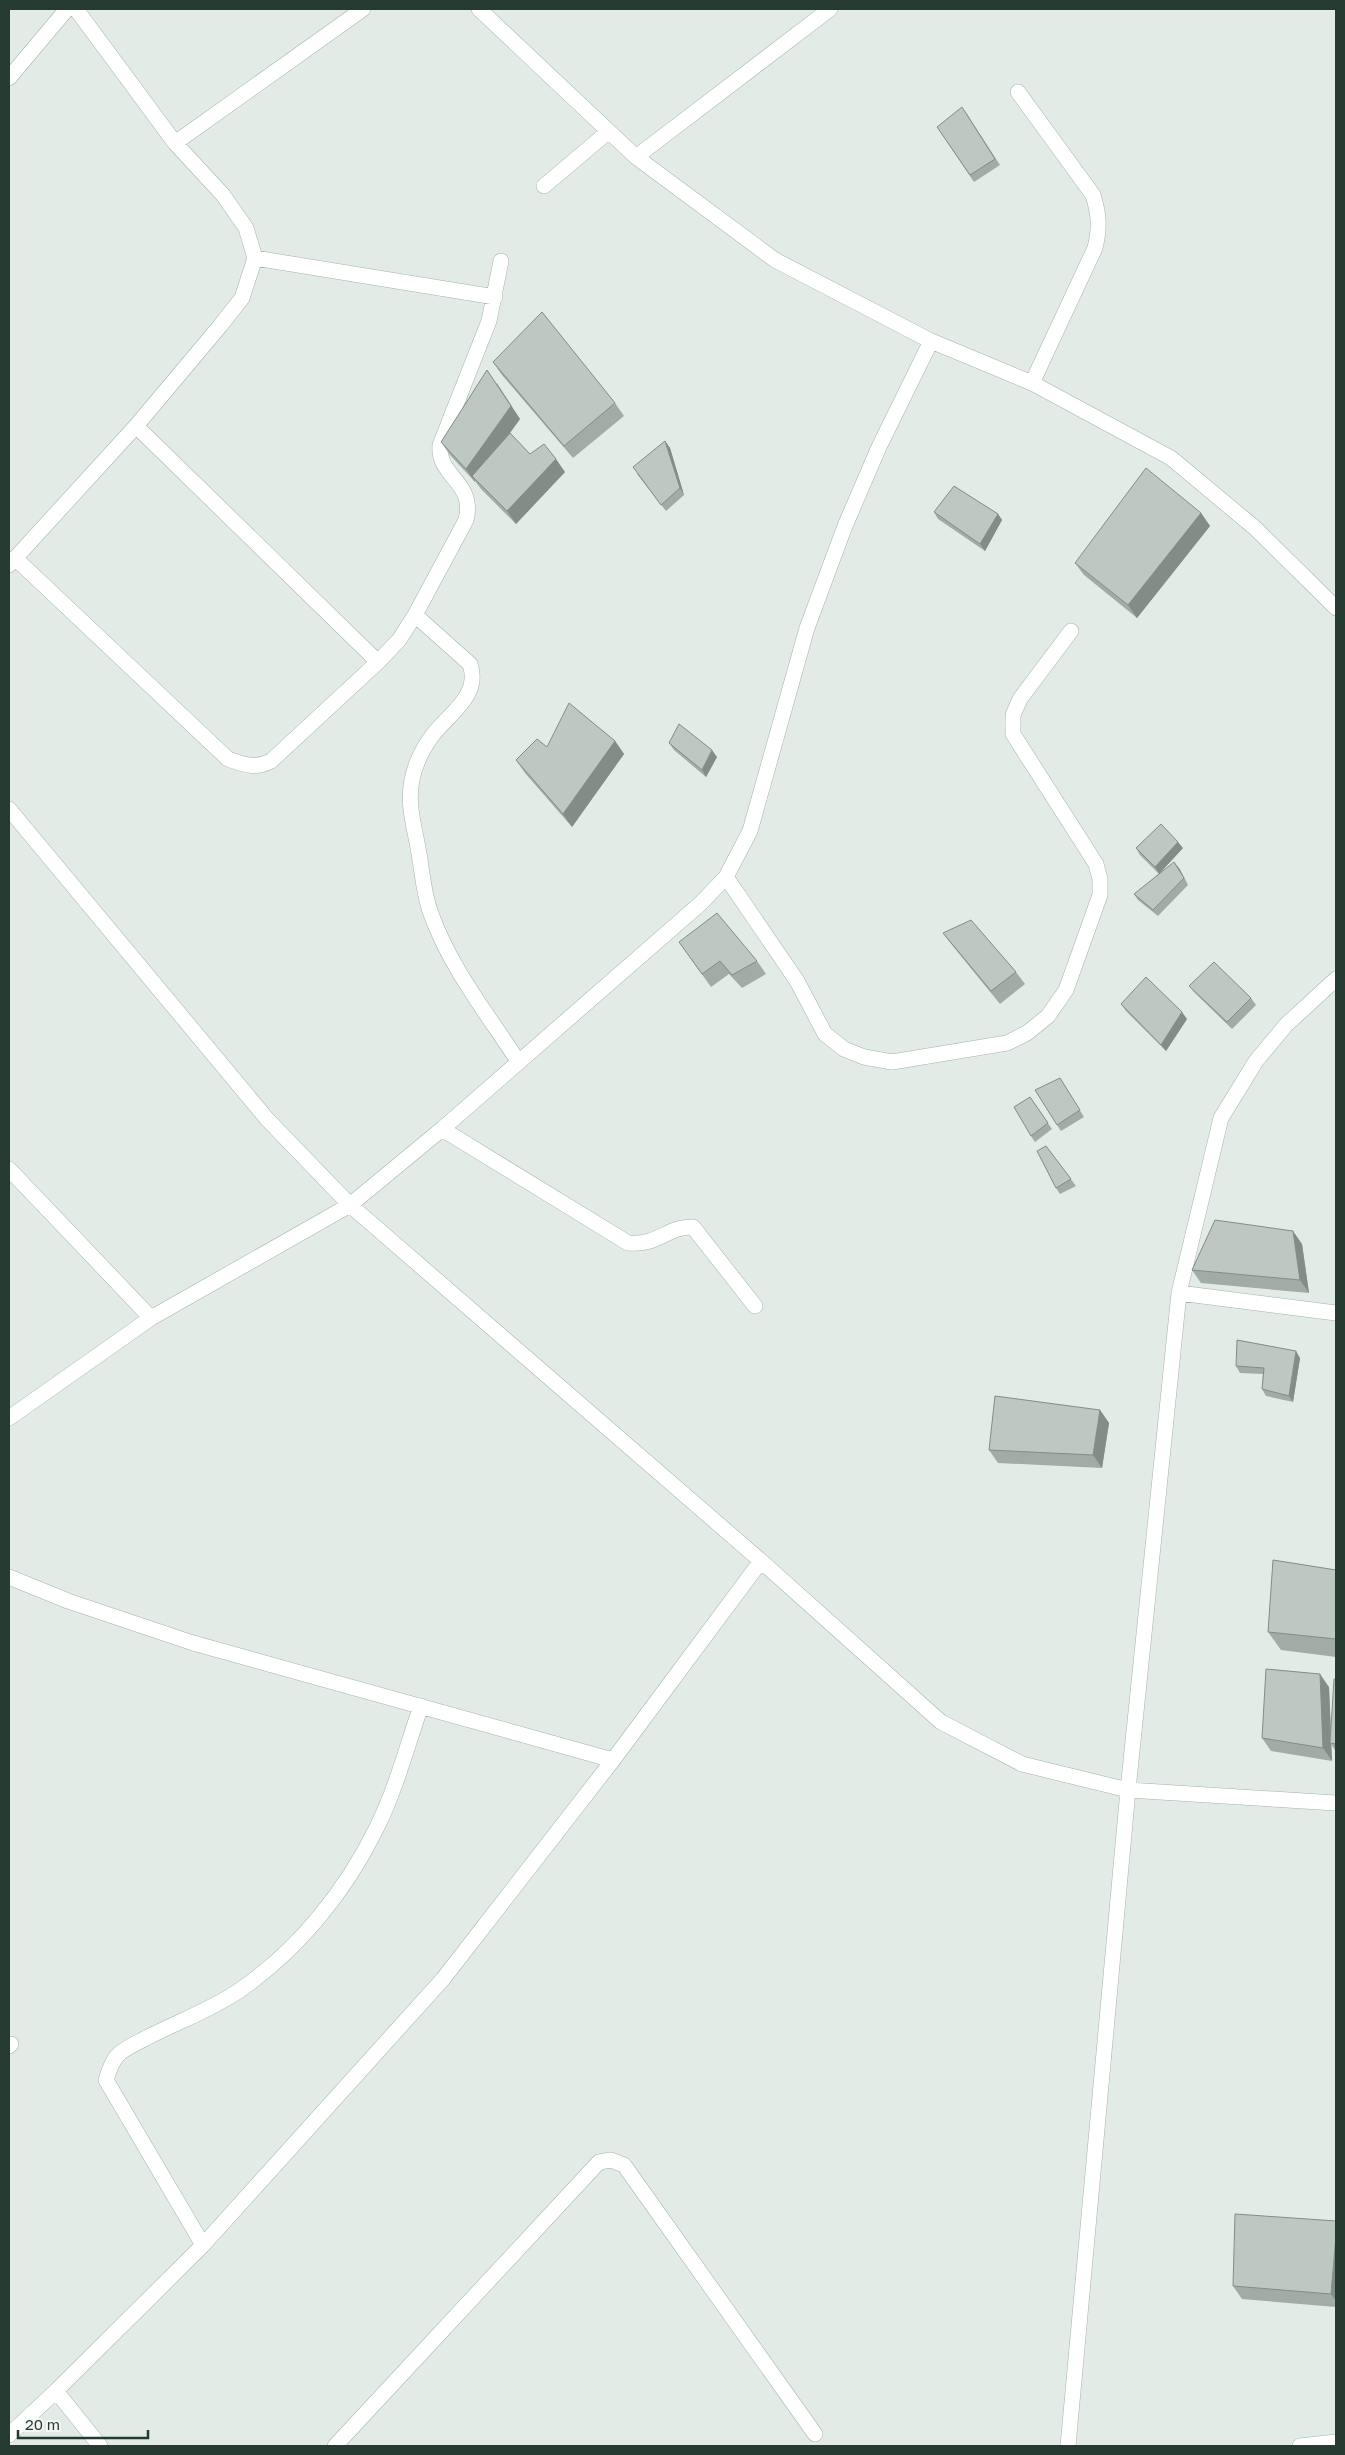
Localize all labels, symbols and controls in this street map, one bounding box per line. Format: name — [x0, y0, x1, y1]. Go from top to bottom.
scale bar — [18, 2408, 148, 2440]
text: 20 m — [25, 2415, 60, 2433]

